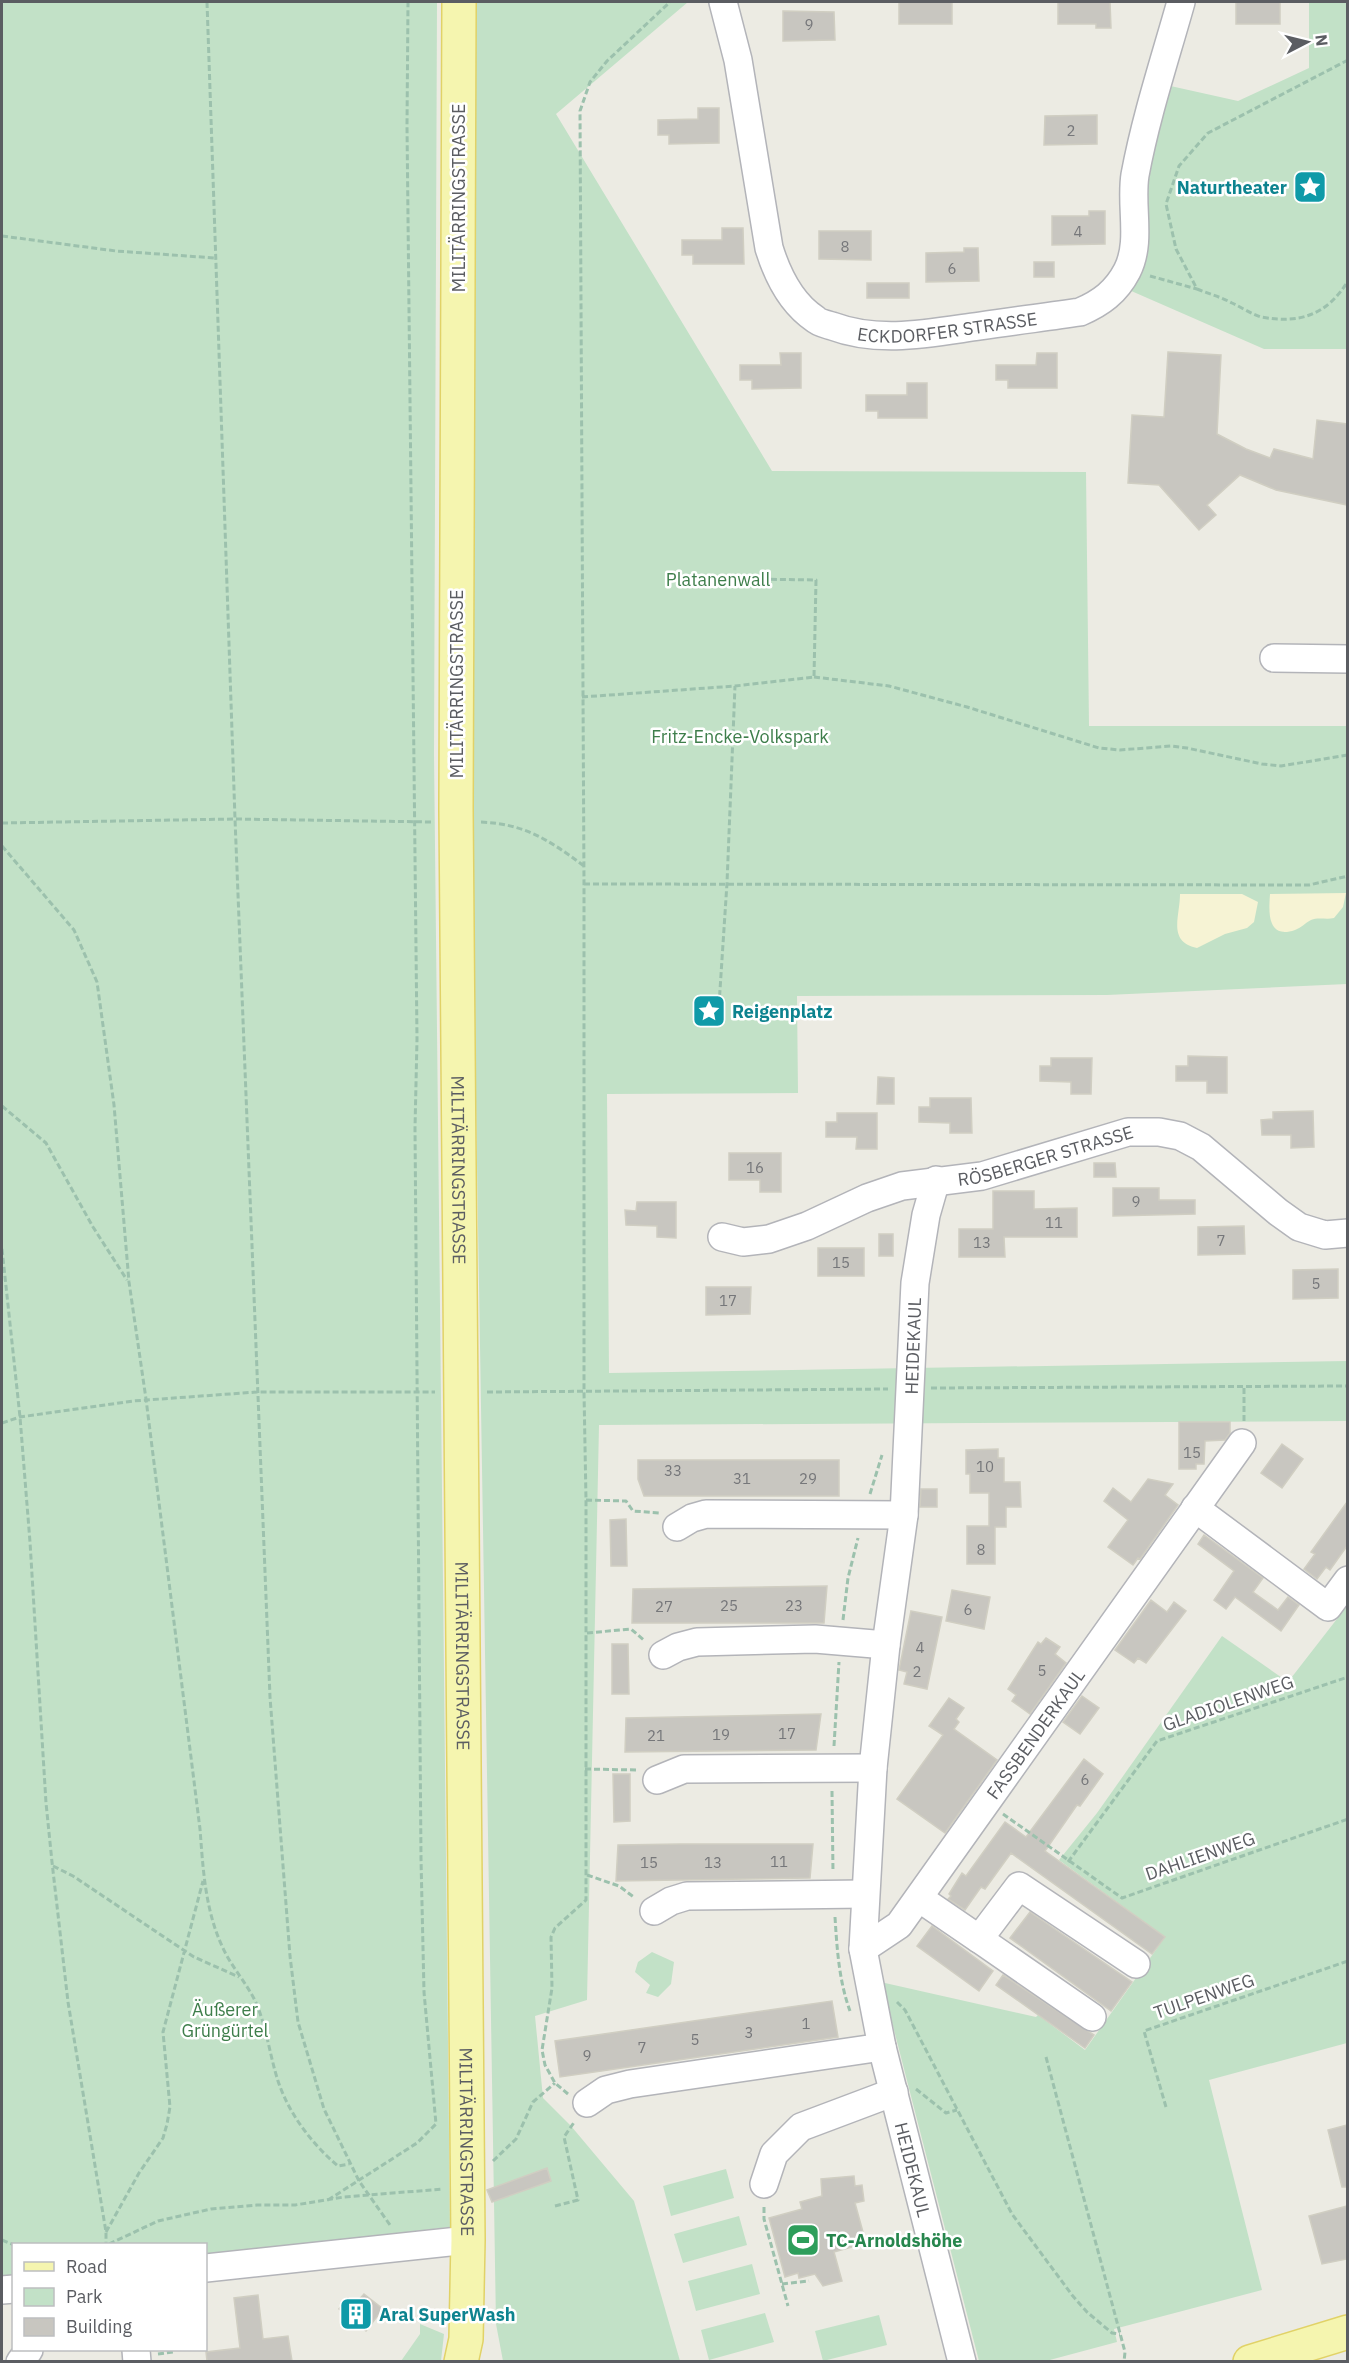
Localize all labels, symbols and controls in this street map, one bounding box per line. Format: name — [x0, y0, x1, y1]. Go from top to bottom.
north arrow — [1277, 12, 1337, 72]
house number: 9 — [804, 15, 814, 34]
text: N — [1311, 33, 1333, 47]
street label: MILITÄRRINGSTRASSE — [447, 104, 470, 292]
house number: 2 — [1066, 121, 1076, 140]
place icon: Naturtheater — [1292, 169, 1328, 205]
place label: Naturtheater — [1177, 176, 1287, 199]
house number: 4 — [1073, 222, 1083, 241]
house number: 8 — [840, 237, 850, 256]
house number: 6 — [947, 259, 957, 278]
street label: ECKDORFER STRASSE — [856, 307, 1038, 347]
park label: Platanenwall — [666, 568, 770, 591]
street label: MILITÄRRINGSTRASSE — [445, 590, 468, 778]
park label: Fritz-Encke-Volkspark — [651, 725, 829, 748]
place icon: Reigenplatz — [691, 993, 727, 1029]
place label: Reigenplatz — [732, 1000, 833, 1023]
street label: MILITÄRRINGSTRASSE — [447, 1075, 471, 1265]
street label: RÖSBERGER STRASSE — [956, 1120, 1136, 1190]
house number: 16 — [746, 1158, 764, 1177]
house number: 9 — [1131, 1192, 1141, 1211]
house number: 11 — [1045, 1213, 1063, 1232]
house number: 7 — [1216, 1231, 1226, 1250]
house number: 13 — [973, 1233, 991, 1252]
house number: 15 — [832, 1253, 850, 1272]
house number: 5 — [1311, 1274, 1321, 1293]
house number: 17 — [719, 1291, 737, 1310]
street label: HEIDEKAUL — [900, 1297, 926, 1395]
house number: 15 — [1183, 1443, 1201, 1462]
house number: 10 — [976, 1457, 994, 1476]
house number: 33 — [664, 1461, 682, 1480]
house number: 31 — [733, 1469, 751, 1488]
house number: 29 — [799, 1469, 817, 1488]
house number: 8 — [976, 1540, 986, 1559]
street label: MILITÄRRINGSTRASSE — [451, 1561, 475, 1751]
house number: 25 — [720, 1596, 738, 1615]
house number: 23 — [785, 1596, 803, 1615]
house number: 27 — [655, 1597, 673, 1616]
house number: 6 — [963, 1600, 973, 1619]
house number: 4 — [915, 1638, 925, 1657]
house number: 5 — [1037, 1661, 1047, 1680]
house number: 2 — [912, 1662, 922, 1681]
street label: FASSBENDERKAUL — [981, 1664, 1089, 1803]
street label: GLADIOLENWEG — [1160, 1670, 1296, 1736]
house number: 17 — [778, 1724, 796, 1743]
house number: 19 — [712, 1725, 730, 1744]
house number: 21 — [647, 1726, 665, 1745]
house number: 6 — [1080, 1770, 1090, 1789]
street label: DAHLIENWEG — [1142, 1826, 1258, 1886]
house number: 11 — [770, 1852, 788, 1871]
house number: 15 — [640, 1853, 658, 1872]
house number: 13 — [704, 1853, 722, 1872]
street label: TULPENWEG — [1151, 1968, 1257, 2024]
park label: Äußerer Grüngürtel — [182, 1998, 269, 2042]
house number: 1 — [801, 2014, 811, 2033]
house number: 3 — [744, 2023, 754, 2042]
house number: 5 — [690, 2030, 700, 2049]
house number: 7 — [637, 2038, 647, 2057]
house number: 9 — [582, 2046, 592, 2065]
street label: MILITÄRRINGSTRASSE — [455, 2047, 479, 2237]
street label: HEIDEKAUL — [890, 2120, 936, 2219]
sports icon: TC-Arnoldshöhe — [785, 2222, 821, 2258]
place label: TC-Arnoldshöhe — [826, 2229, 962, 2252]
legend — [12, 2243, 207, 2351]
text: Road — [66, 2255, 107, 2278]
text: Park — [66, 2285, 103, 2308]
building icon: Aral SuperWash — [338, 2296, 374, 2332]
place label: Aral SuperWash — [379, 2303, 516, 2326]
text: Building — [66, 2315, 133, 2338]

